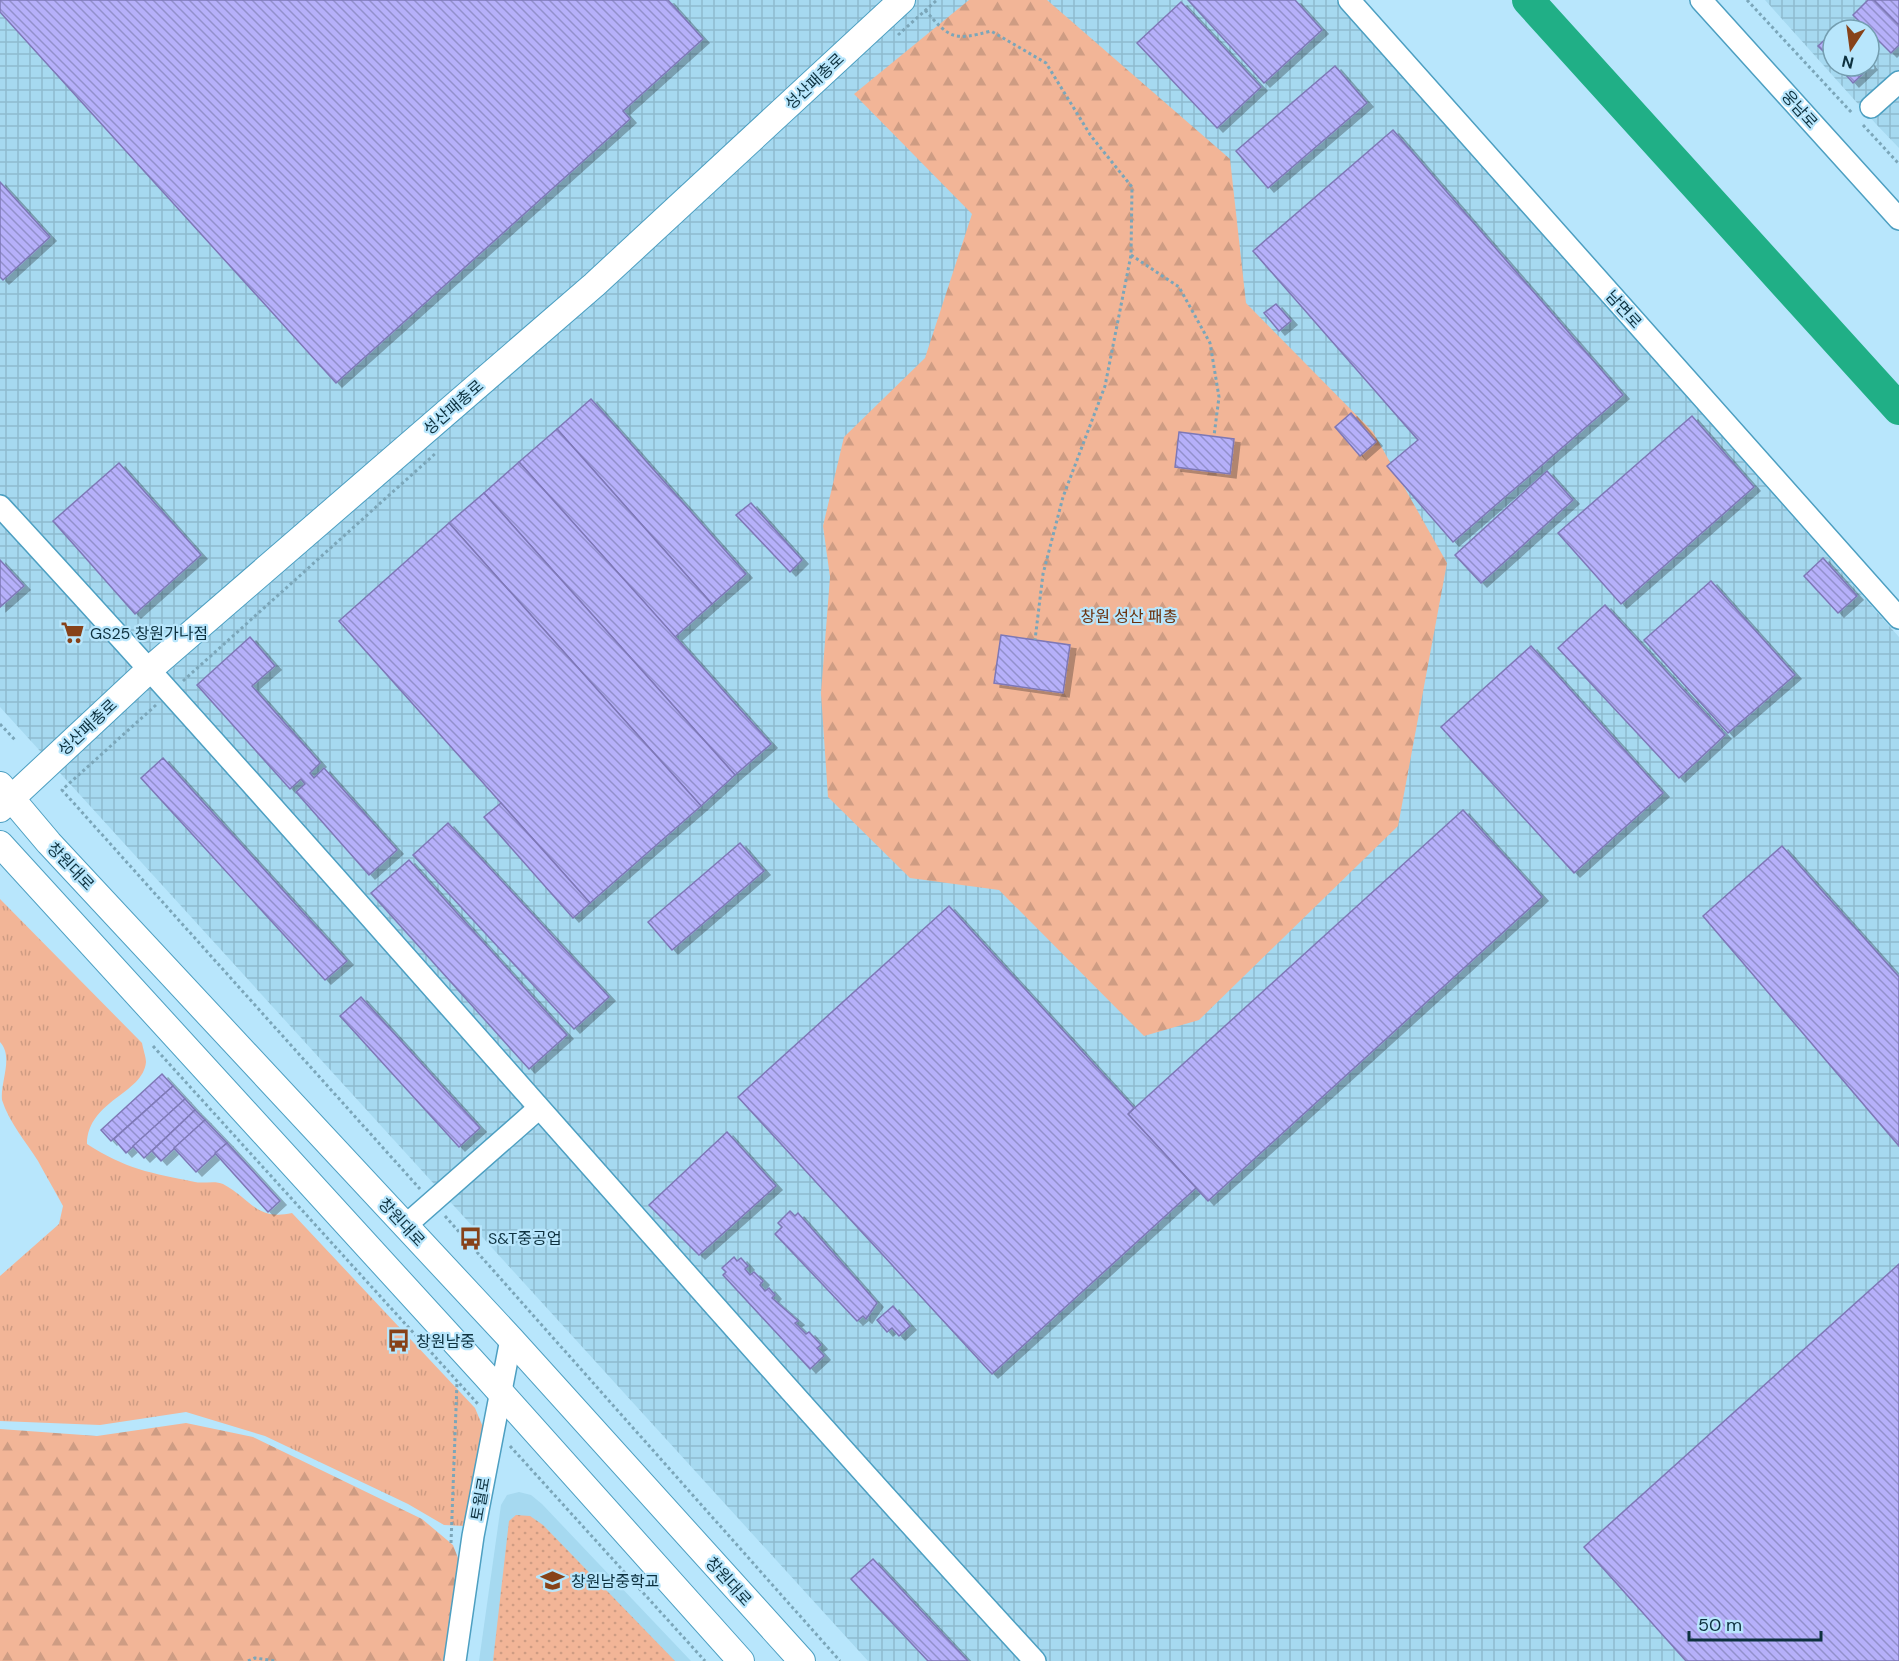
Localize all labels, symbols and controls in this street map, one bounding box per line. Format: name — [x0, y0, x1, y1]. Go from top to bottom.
north arrow — [1821, 18, 1881, 78]
street label: 성산패총로 — [780, 48, 849, 114]
text: N — [1840, 51, 1856, 74]
street label: 웅남로 — [1777, 86, 1822, 133]
street label: 남면로 — [1601, 286, 1646, 333]
street label: 성산패총로 — [419, 375, 488, 439]
park label: 창원 성산 패총 — [1081, 606, 1177, 627]
supermarket icon: GS25 창원가나점 — [59, 620, 85, 646]
place label: GS25 창원가나점 — [90, 623, 208, 644]
street label: 성산패총로 — [53, 694, 122, 760]
street label: 창원대로 — [43, 838, 99, 895]
street label: 창원대로 — [374, 1194, 430, 1251]
bus stop icon: S&T중공업 — [457, 1225, 483, 1251]
place label: S&T중공업 — [488, 1228, 561, 1249]
bus stop icon: 창원남중 — [385, 1328, 411, 1354]
place label: 창원남중 — [416, 1331, 475, 1352]
street label: 토월로 — [466, 1475, 495, 1523]
street label: 창원대로 — [701, 1552, 756, 1610]
school or university icon: 창원남중학교 — [540, 1568, 566, 1594]
place label: 창원남중학교 — [571, 1571, 659, 1592]
scale bar — [1689, 1604, 1821, 1642]
text: 50 m — [1698, 1613, 1742, 1637]

